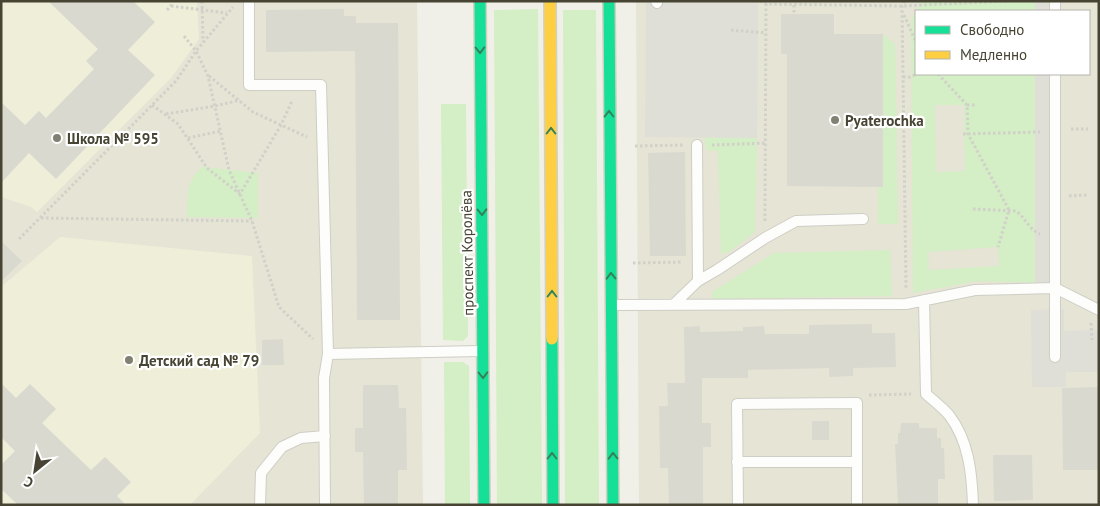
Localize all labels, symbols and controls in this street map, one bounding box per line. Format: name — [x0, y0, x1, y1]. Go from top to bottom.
legend — [915, 10, 1090, 75]
text: Свободно — [960, 20, 1024, 39]
text: Медленно — [960, 45, 1027, 64]
one-way arrow — [475, 46, 485, 54]
one-way arrow — [604, 109, 614, 117]
place label: Pyaterochka — [845, 111, 924, 130]
marker: Pyaterochka — [829, 114, 841, 126]
one-way arrow — [546, 127, 556, 134]
place label: Школа № 595 — [67, 129, 159, 148]
marker: Школа № 595 — [51, 132, 63, 144]
street label: проспект Королёва — [456, 190, 478, 316]
one-way arrow — [477, 209, 487, 217]
one-way arrow — [605, 272, 616, 280]
one-way arrow — [547, 289, 557, 297]
place label: Детский сад № 79 — [139, 351, 259, 370]
marker: Детский сад № 79 — [123, 354, 135, 366]
one-way arrow — [478, 372, 488, 379]
north arrow — [10, 446, 60, 496]
one-way arrow — [547, 452, 558, 460]
one-way arrow — [608, 452, 618, 460]
text: С — [20, 472, 36, 492]

